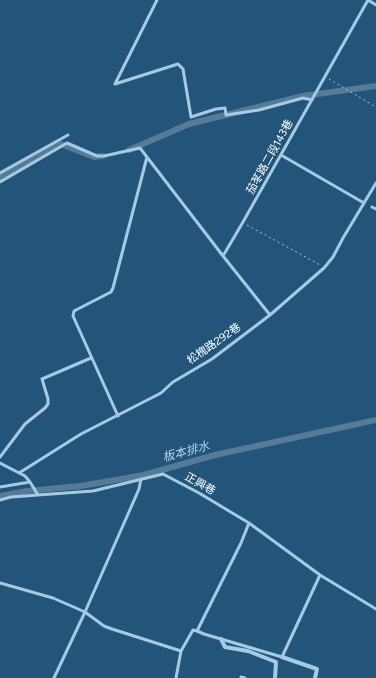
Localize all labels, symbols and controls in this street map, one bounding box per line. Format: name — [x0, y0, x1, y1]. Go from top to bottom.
street label: 茄苳路二段143巷 — [244, 117, 296, 197]
street label: 松槐路292巷 — [185, 321, 243, 367]
water label: 板本排水 — [161, 439, 211, 465]
street label: 正興巷 — [182, 470, 218, 498]

